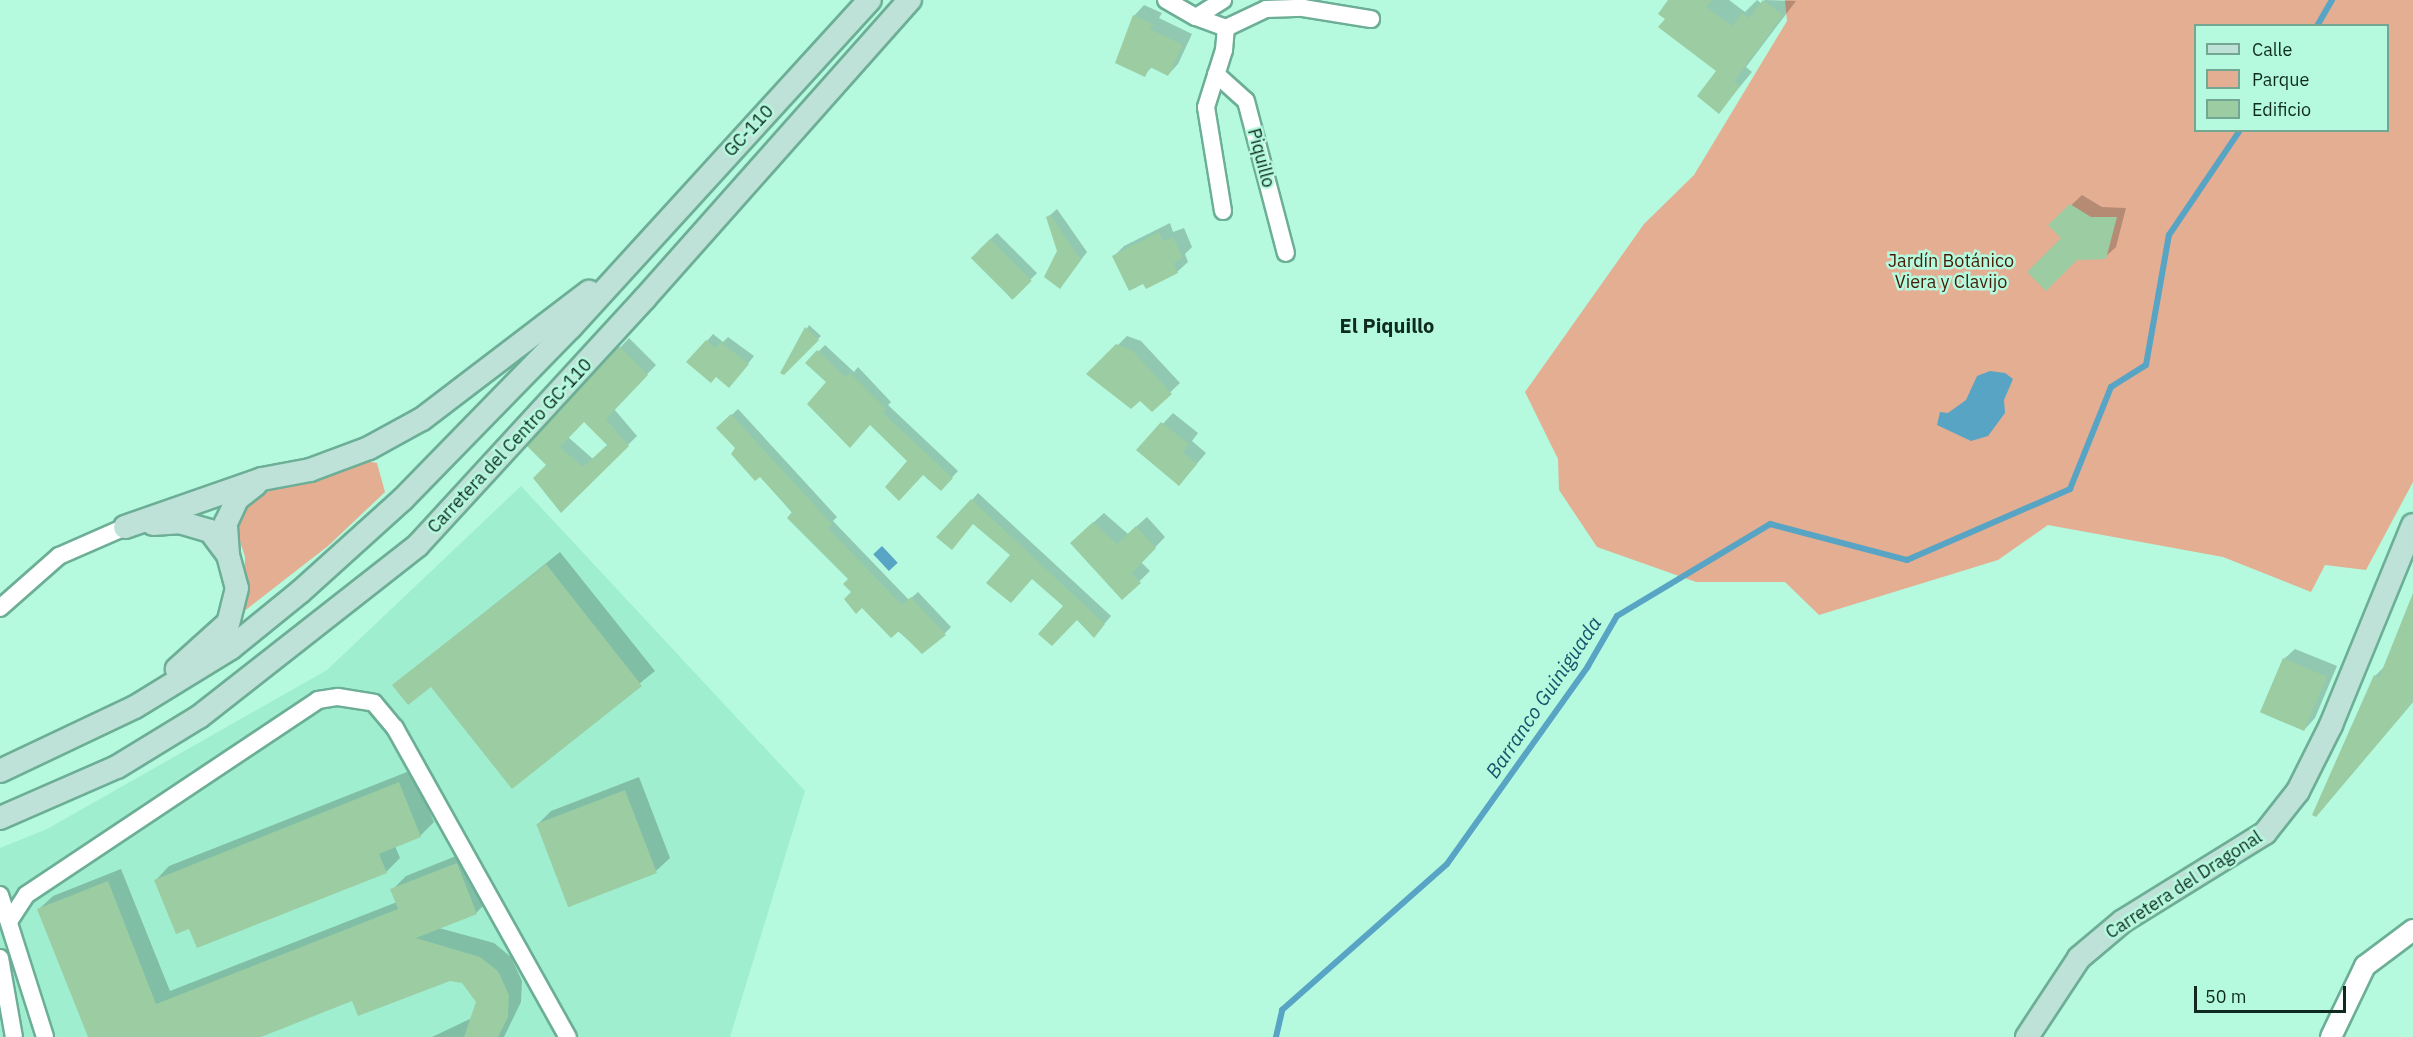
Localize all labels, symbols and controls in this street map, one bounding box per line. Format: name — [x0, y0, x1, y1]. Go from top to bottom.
legend — [2194, 24, 2389, 132]
text: Calle — [2252, 38, 2292, 61]
text: Parque — [2252, 68, 2309, 91]
text: Edificio — [2252, 98, 2311, 121]
street label: GC-110 — [720, 101, 778, 161]
street label: Piquillo — [1243, 126, 1279, 190]
park label: Jardín Botánico Viera y Clavijo — [1888, 251, 2014, 294]
district label: El Piquillo — [1340, 313, 1434, 337]
street label: Carretera del Centro GC-110 — [423, 354, 597, 538]
water label: Barranco Guiniguada — [1480, 612, 1606, 782]
street label: Carretera del Dragonal — [2102, 826, 2266, 944]
scale bar — [2197, 974, 2348, 1012]
text: 50 m — [2205, 985, 2247, 1008]

